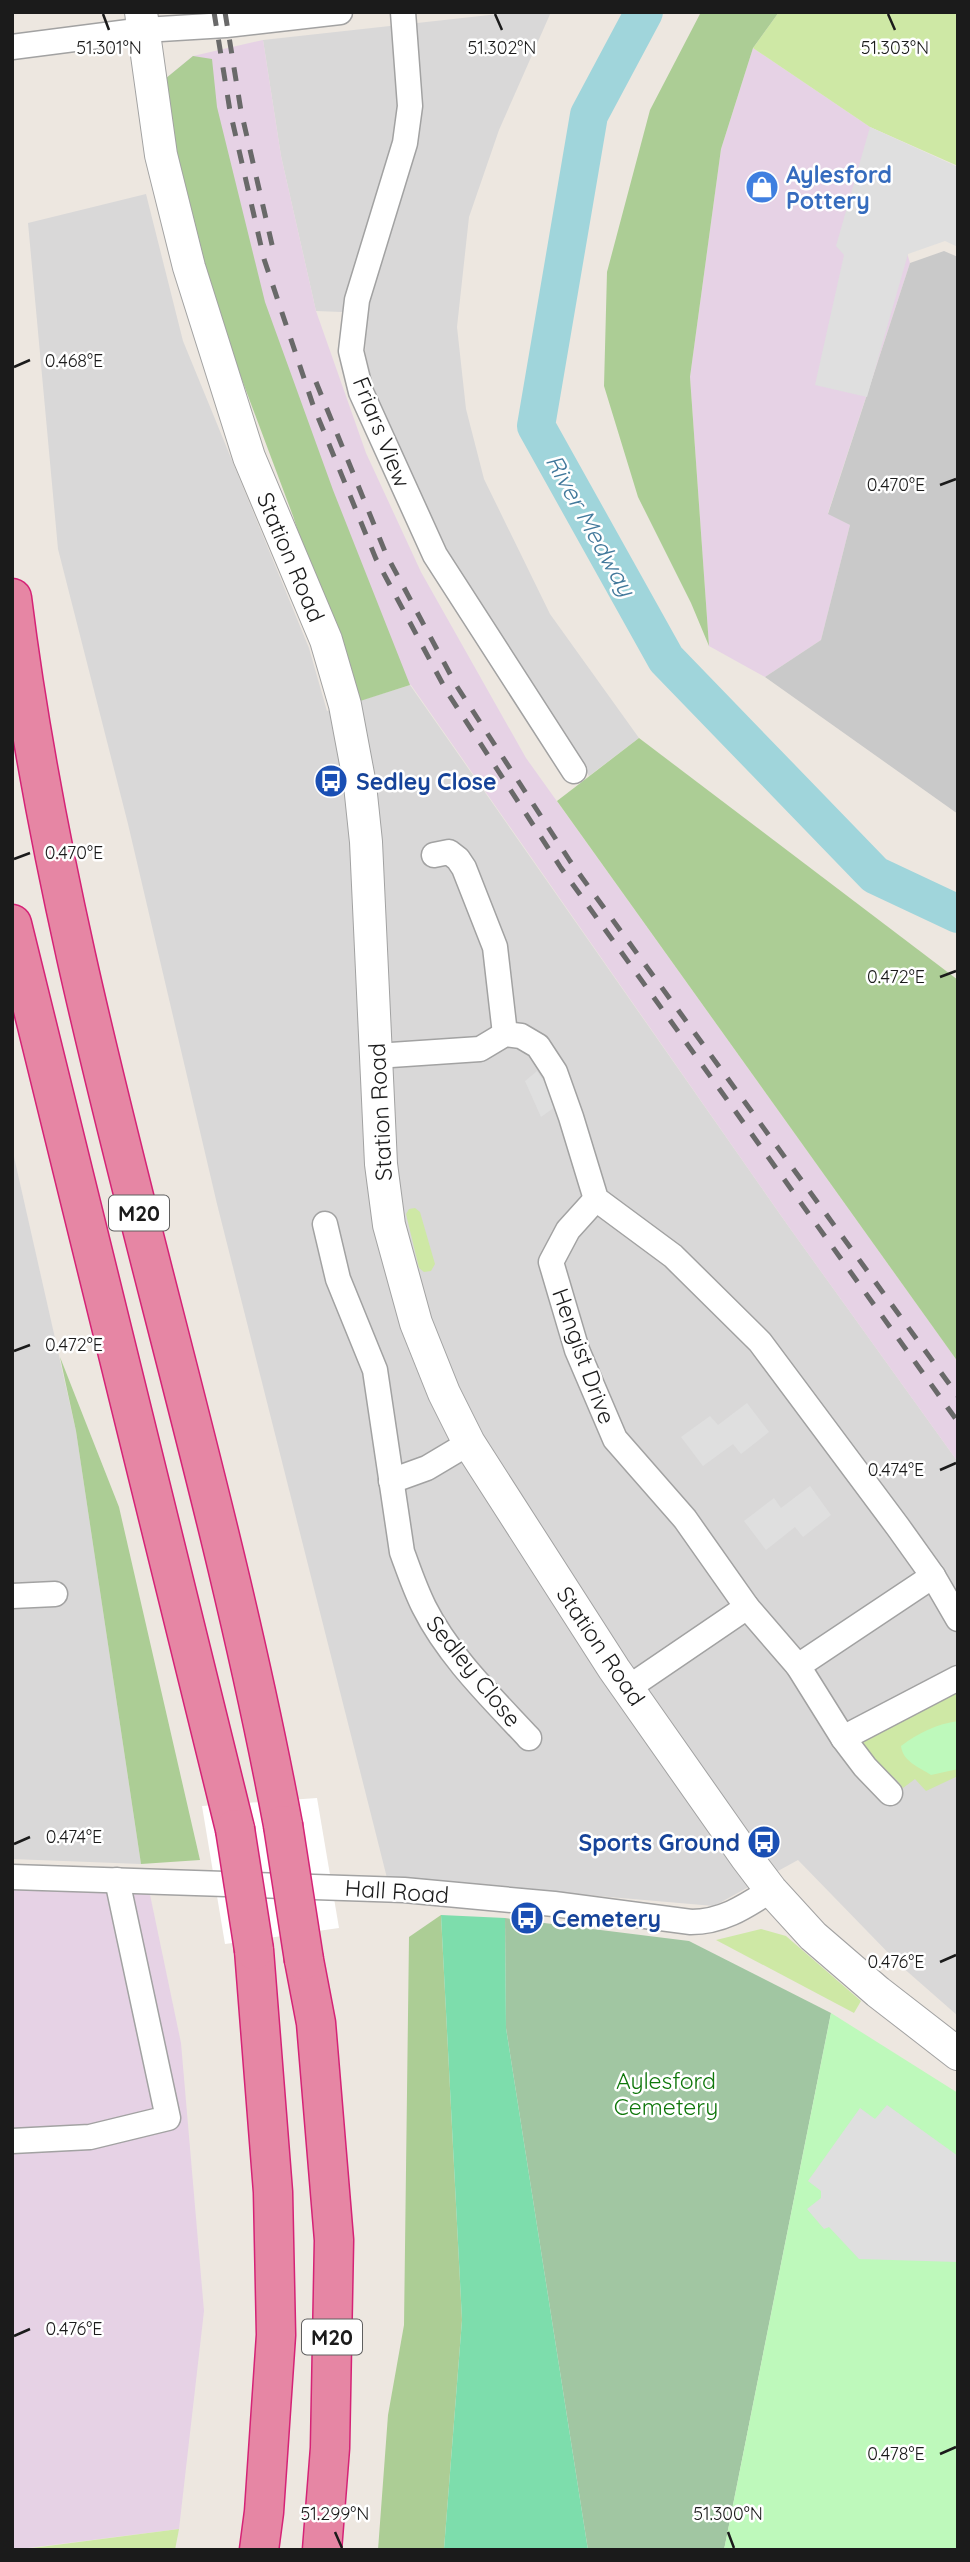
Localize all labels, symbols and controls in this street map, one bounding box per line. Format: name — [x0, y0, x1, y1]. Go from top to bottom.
text: 51.301°N — [76, 36, 142, 59]
text: 51.302°N — [468, 36, 536, 59]
text: 51.303°N — [861, 36, 929, 59]
place label: Aylesford Pottery — [786, 160, 892, 215]
shop icon: Aylesford Pottery — [743, 168, 781, 206]
text: 0.468°E — [45, 349, 103, 372]
street label: Friars View — [347, 372, 417, 492]
water label: River Medway — [540, 449, 643, 602]
text: 0.470°E — [867, 473, 925, 496]
street label: Station Road — [251, 488, 331, 626]
bus stop icon: Sedley Close — [312, 762, 350, 800]
place label: Sedley Close — [356, 767, 497, 796]
text: 0.470°E — [45, 841, 103, 864]
text: 0.472°E — [867, 965, 925, 988]
street label: Station Road — [362, 1042, 398, 1182]
road number: M20 — [109, 1196, 169, 1230]
street label: Hengist Drive — [546, 1284, 622, 1428]
text: 0.472°E — [45, 1333, 103, 1356]
text: 0.474°E — [868, 1458, 924, 1481]
street label: Station Road — [550, 1581, 652, 1711]
street label: Sedley Close — [420, 1609, 528, 1733]
bus stop icon: Sports Ground — [745, 1823, 783, 1861]
text: 0.474°E — [46, 1825, 102, 1848]
place label: Sports Ground — [579, 1828, 740, 1857]
street label: Hall Road — [344, 1873, 450, 1909]
bus stop icon: Cemetery — [508, 1899, 546, 1937]
place label: Cemetery — [552, 1904, 661, 1933]
text: 0.476°E — [868, 1950, 924, 1973]
park label: Aylesford Cemetery — [614, 2066, 718, 2121]
text: 0.476°E — [46, 2317, 102, 2340]
road number: M20 — [302, 2320, 362, 2354]
text: 0.478°E — [867, 2442, 925, 2465]
text: 51.299°N — [301, 2502, 369, 2525]
text: 51.300°N — [693, 2502, 763, 2525]

